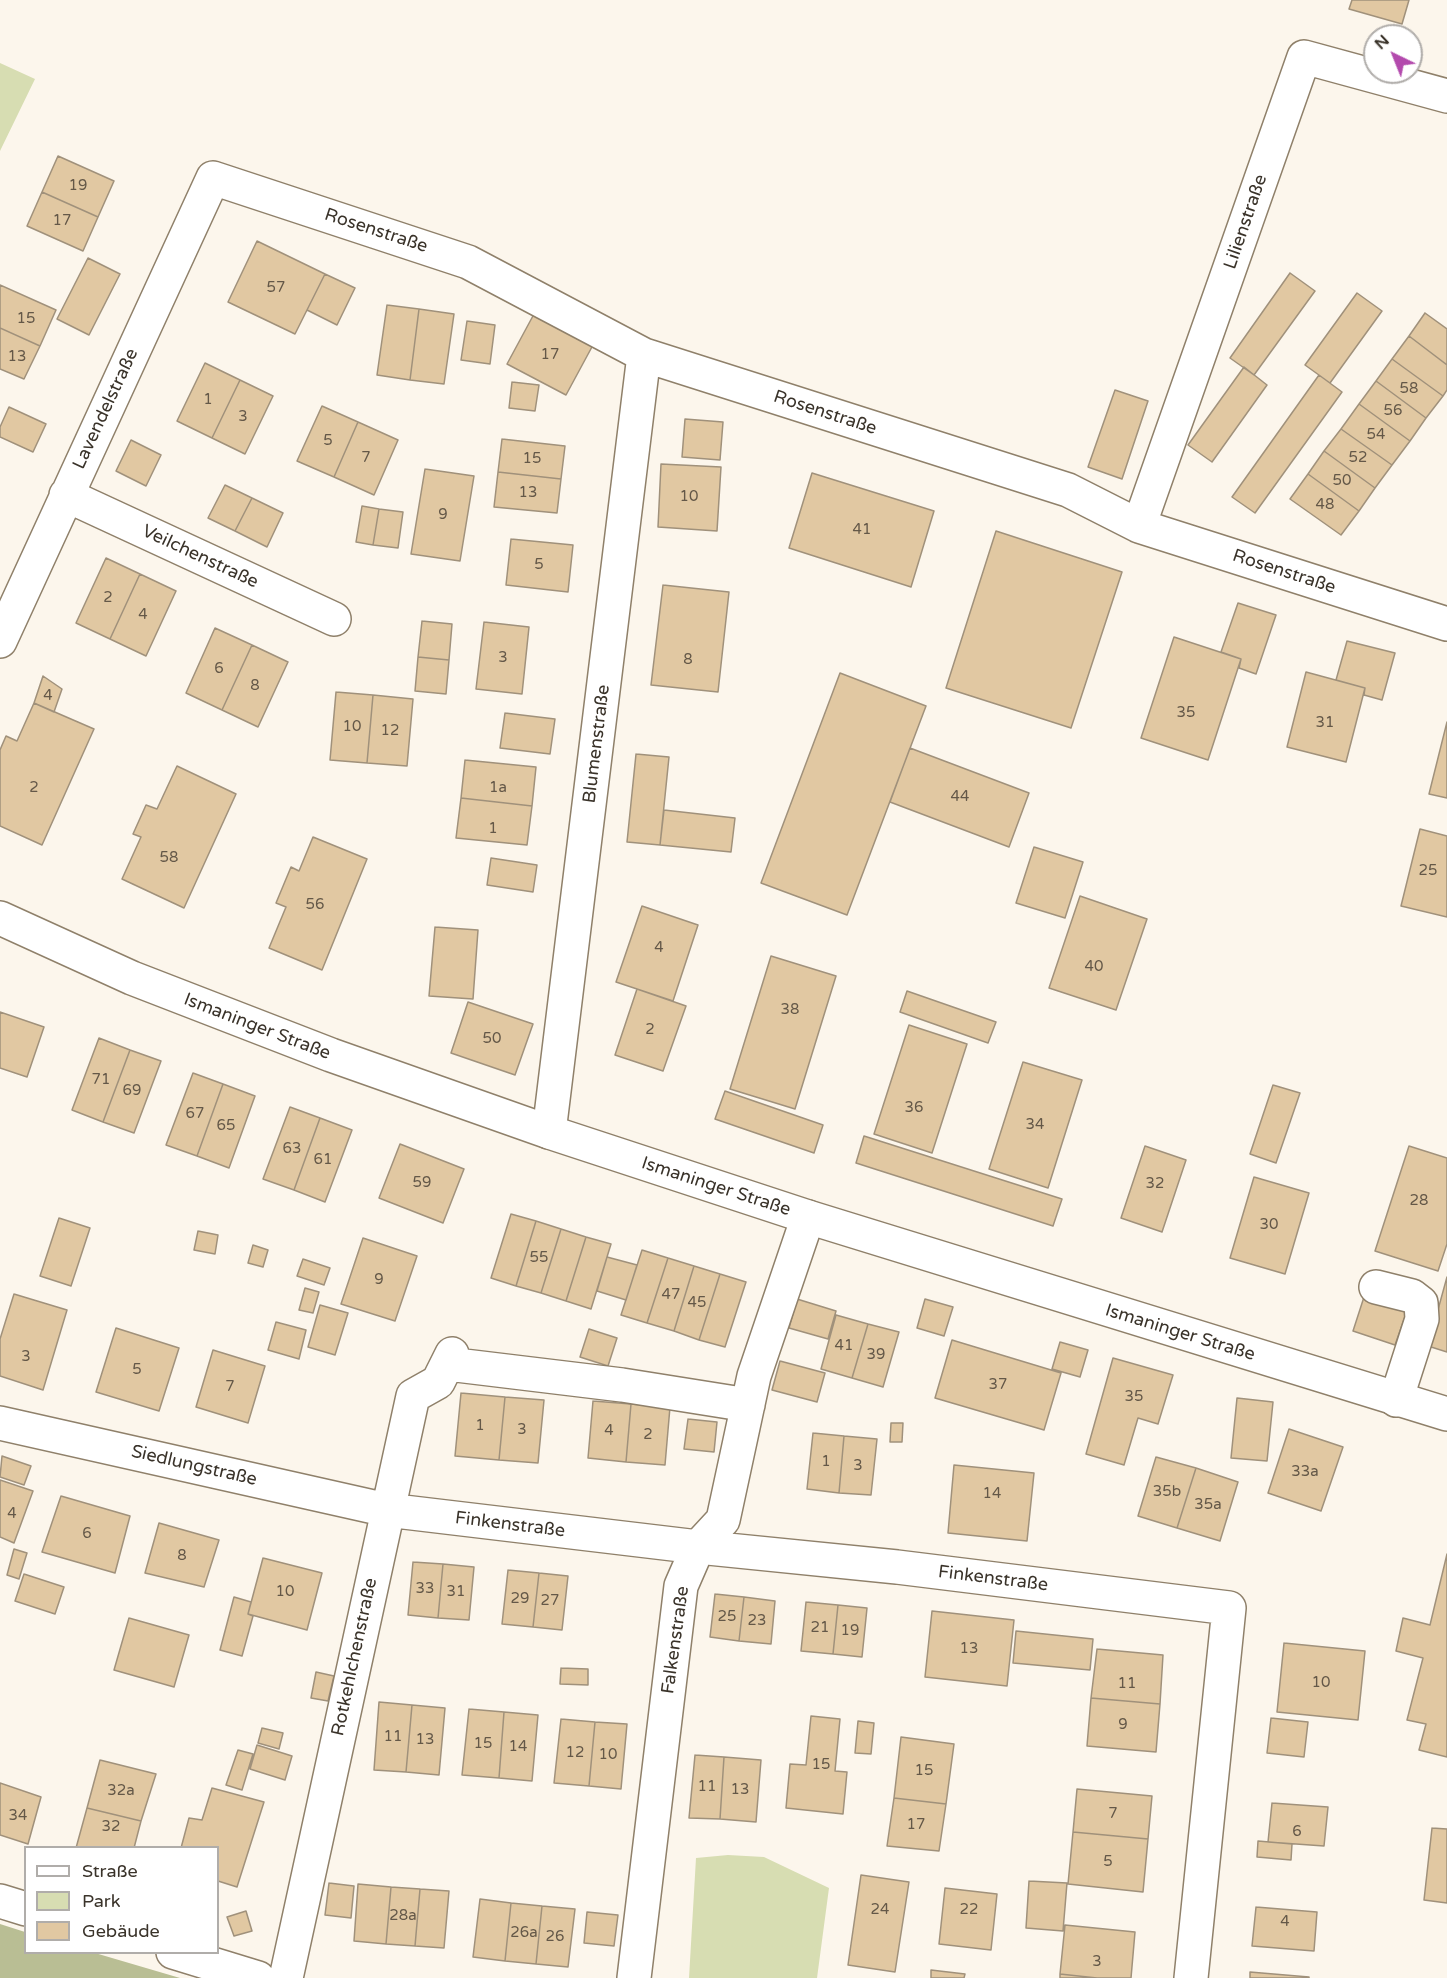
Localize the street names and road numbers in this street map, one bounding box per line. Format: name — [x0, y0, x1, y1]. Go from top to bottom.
street label: Lilienstraße — [1220, 172, 1272, 272]
street label: Rosenstraße — [322, 204, 430, 258]
street label: Lavendelstraße — [69, 345, 143, 473]
street label: Rosenstraße — [771, 386, 879, 440]
street label: Veilchenstraße — [138, 521, 262, 593]
street label: Rosenstraße — [1230, 545, 1338, 599]
street label: Blumenstraße — [579, 684, 615, 804]
street label: Ismaninger Straße — [181, 989, 333, 1065]
street label: Ismaninger Straße — [639, 1153, 793, 1221]
street label: Ismaninger Straße — [1103, 1300, 1257, 1366]
street label: Siedlungstraße — [129, 1441, 259, 1491]
street label: Finkenstraße — [454, 1508, 566, 1542]
street label: Finkenstraße — [937, 1562, 1049, 1596]
street label: Rotkehlchenstraße — [328, 1576, 382, 1738]
street label: Falkenstraße — [658, 1585, 694, 1695]

